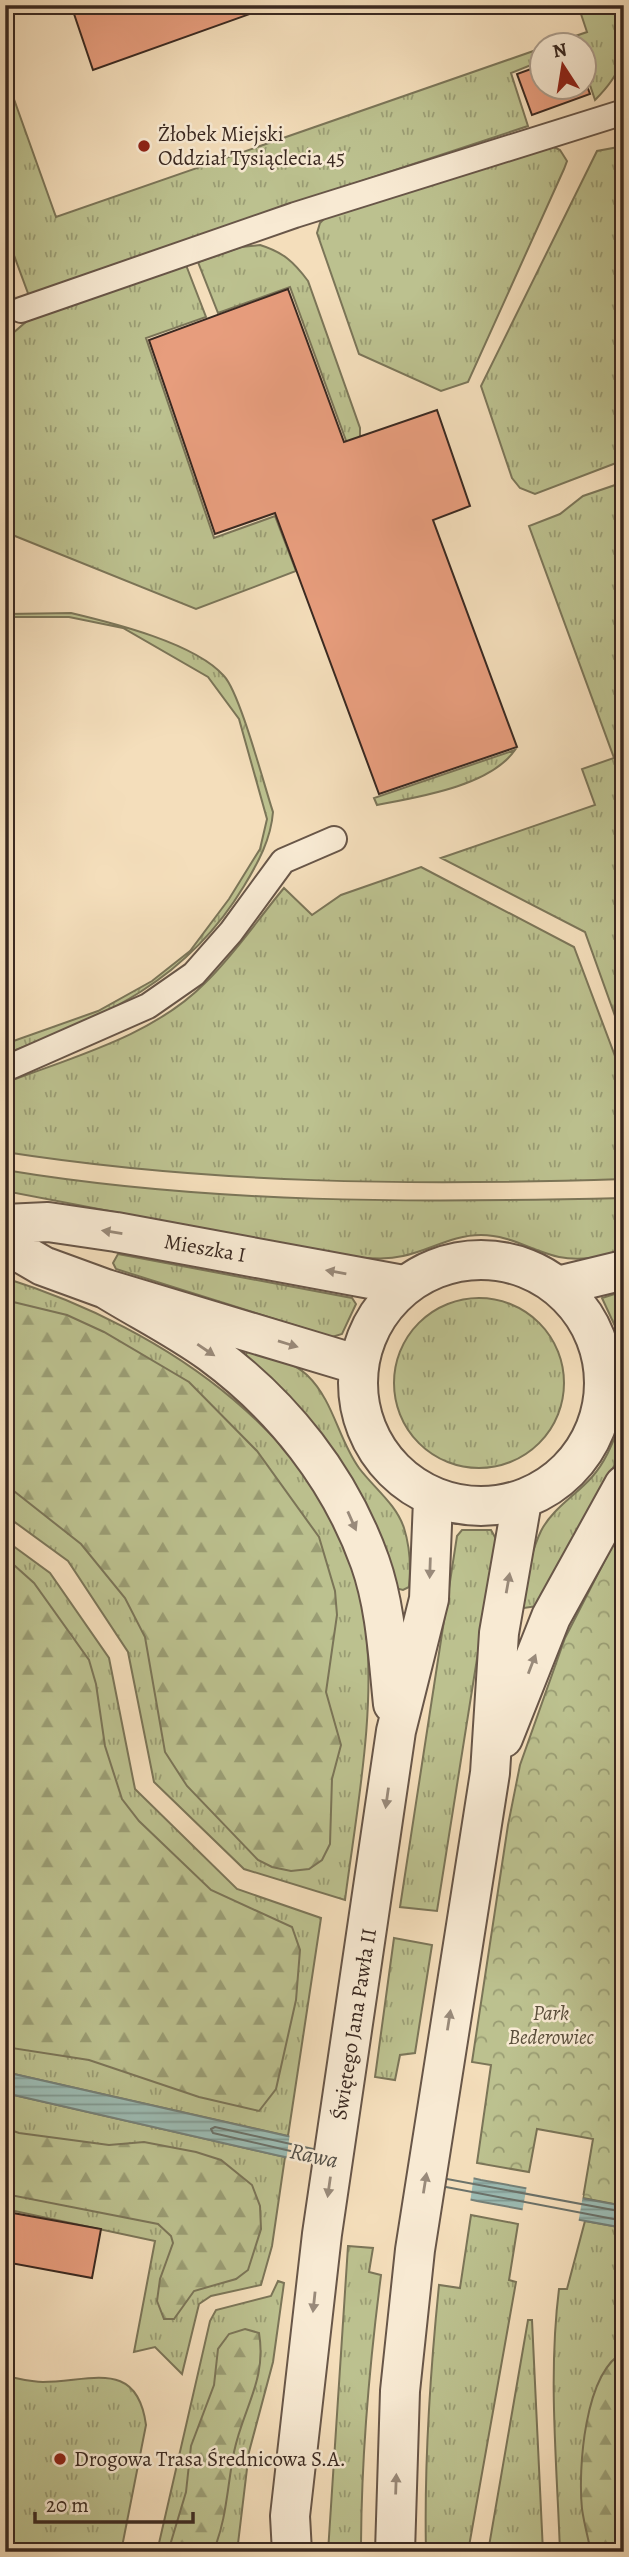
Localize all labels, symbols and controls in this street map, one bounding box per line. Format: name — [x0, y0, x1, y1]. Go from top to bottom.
north arrow — [528, 32, 598, 102]
text: N — [550, 36, 569, 65]
place label: Żłobek Miejski Oddział Tysiąclecia 45 — [158, 120, 345, 172]
marker: Żłobek Miejski Oddział Tysiąclecia 45 — [136, 138, 152, 154]
one-way arrow — [101, 1226, 123, 1237]
street label: Mieszka I — [162, 1227, 248, 1269]
one-way arrow — [325, 1267, 347, 1278]
one-way arrow — [278, 1339, 299, 1350]
one-way arrow — [197, 1343, 215, 1357]
one-way arrow — [346, 1510, 357, 1531]
one-way arrow — [424, 1557, 435, 1579]
one-way arrow — [502, 1572, 513, 1594]
one-way arrow — [527, 1653, 538, 1674]
one-way arrow — [381, 1788, 392, 1810]
street label: Świętego Jana Pawła II — [325, 1926, 383, 2122]
park label: Park Bederowiec — [508, 1999, 595, 2051]
one-way arrow — [444, 2009, 455, 2031]
water label: Rawa — [287, 2135, 341, 2176]
one-way arrow — [420, 2172, 431, 2194]
one-way arrow — [323, 2176, 334, 2198]
one-way arrow — [308, 2291, 319, 2313]
place label: Drogowa Trasa Średnicowa S.A. — [74, 2445, 346, 2473]
marker: Drogowa Trasa Średnicowa S.A. — [52, 2451, 68, 2467]
one-way arrow — [391, 2472, 402, 2494]
scale bar — [35, 2480, 192, 2524]
text: 20 m — [46, 2491, 89, 2519]

